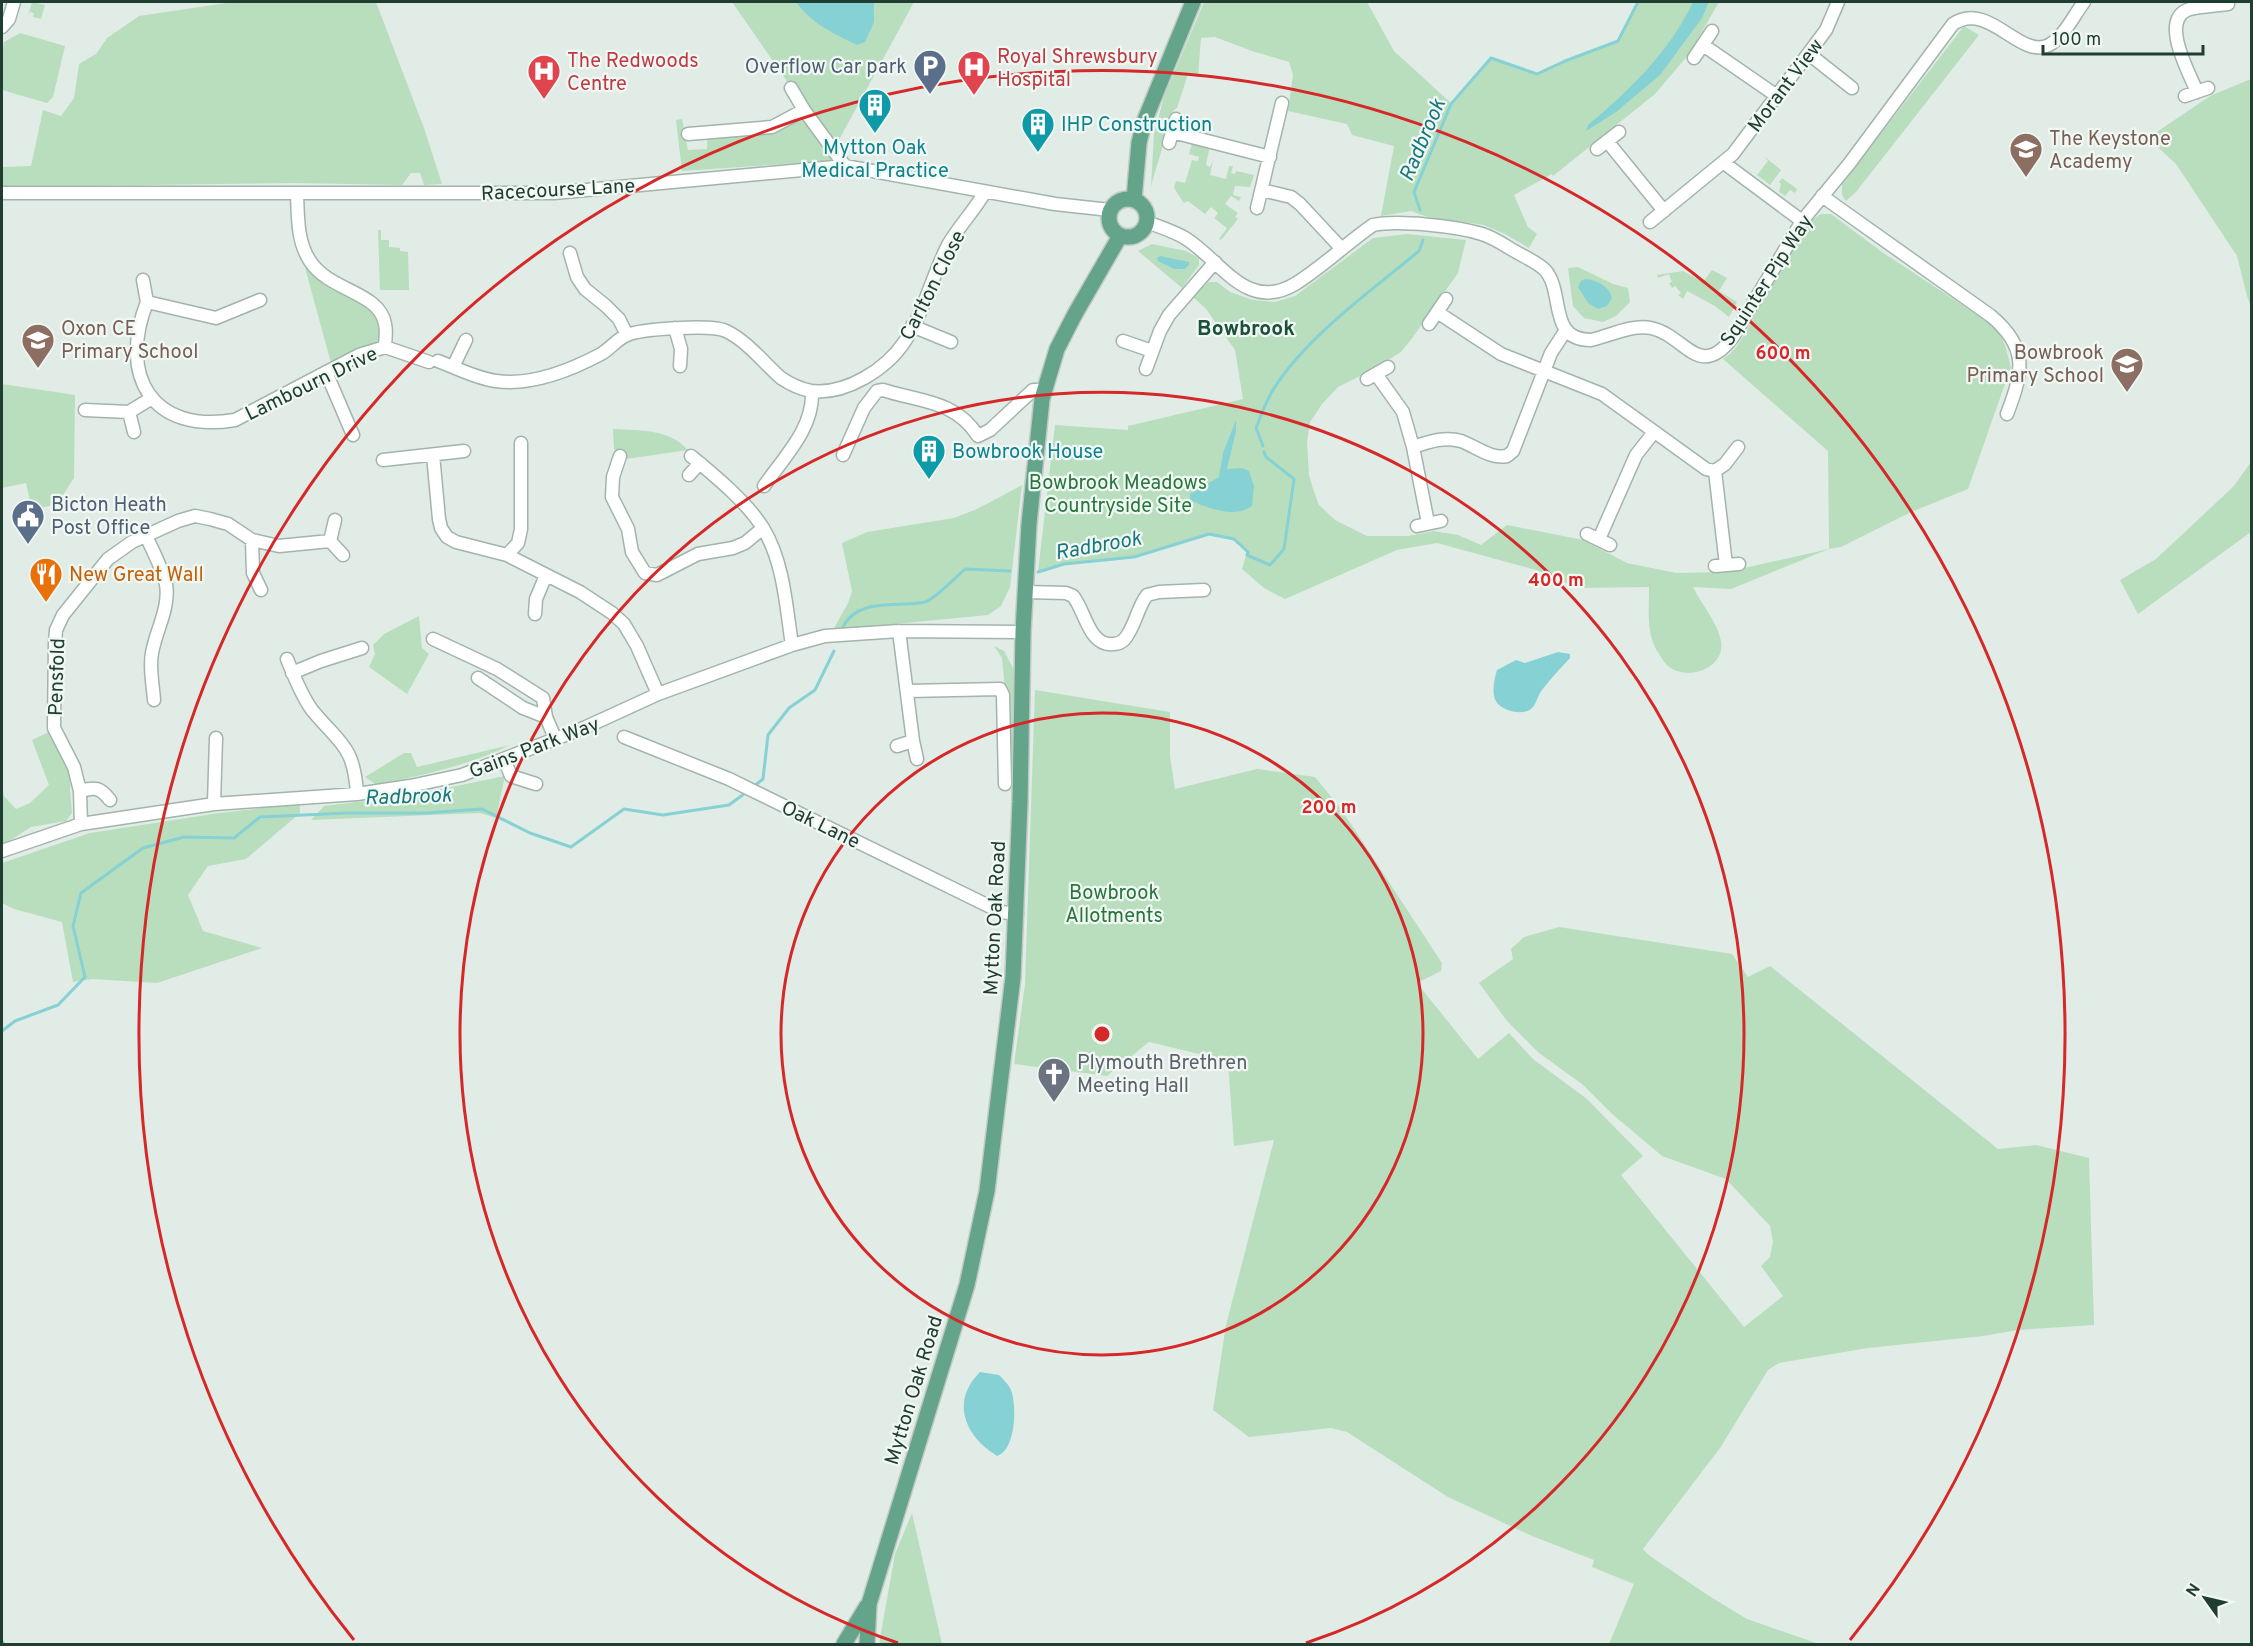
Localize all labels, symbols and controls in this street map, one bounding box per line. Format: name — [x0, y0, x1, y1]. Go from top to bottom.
scale bar — [2043, 18, 2204, 56]
text: 100 m — [2052, 29, 2101, 52]
street label: Morant View — [1743, 34, 1830, 138]
place label: Royal Shrewsbury Hospital — [997, 45, 1158, 94]
parking icon: Overflow Car park — [912, 48, 948, 95]
place label: The Redwoods Centre — [567, 49, 699, 98]
hospital icon: Royal Shrewsbury Hospital — [956, 49, 992, 96]
hospital icon: The Redwoods Centre — [526, 53, 562, 100]
place label: Overflow Car park — [745, 55, 907, 81]
building icon: Mytton Oak Medical Practice — [857, 87, 893, 134]
water label: Radbrook — [1394, 95, 1453, 186]
building icon: IHP Construction — [1020, 106, 1056, 153]
place label: IHP Construction — [1061, 113, 1212, 139]
place label: The Keystone Academy — [2049, 127, 2171, 176]
school or university icon: The Keystone Academy — [2008, 131, 2044, 178]
place label: Mytton Oak Medical Practice — [801, 136, 949, 185]
street label: Racecourse Lane — [480, 174, 636, 208]
street label: Squinter Pip Way — [1715, 210, 1820, 352]
street label: Carlton Close — [895, 226, 973, 345]
district label: Bowbrook — [1197, 316, 1295, 343]
place label: Oxon CE Primary School — [61, 317, 198, 366]
school or university icon: Oxon CE Primary School — [20, 322, 56, 369]
place label: Bowbrook Primary School — [1967, 341, 2104, 390]
street label: Lambourn Drive — [241, 342, 382, 428]
text: 600 m — [1755, 343, 1811, 366]
school or university icon: Bowbrook Primary School — [2109, 346, 2145, 393]
building icon: Bowbrook House — [911, 433, 947, 480]
place label: Bowbrook House — [952, 440, 1103, 466]
park label: Bowbrook Meadows Countryside Site — [1029, 471, 1207, 520]
place label: Bicton Heath Post Office — [51, 493, 167, 542]
public building icon: Bicton Heath Post Office — [10, 498, 46, 545]
water label: Radbrook — [1053, 526, 1144, 567]
restaurant icon: New Great Wall — [28, 556, 64, 603]
place label: New Great Wall — [69, 563, 204, 589]
text: 400 m — [1528, 570, 1584, 593]
street label: Pensfold — [44, 638, 72, 716]
street label: Gains Park Way — [466, 712, 604, 786]
water label: Radbrook — [364, 782, 452, 813]
street label: Oak Lane — [777, 796, 864, 856]
text: 200 m — [1301, 797, 1357, 820]
street label: Mytton Oak Road — [979, 840, 1013, 996]
park label: Bowbrook Allotments — [1065, 881, 1163, 930]
centre of rings — [1092, 1024, 1112, 1044]
place label: Plymouth Brethren Meeting Hall — [1077, 1051, 1248, 1100]
church icon: Plymouth Brethren Meeting Hall — [1036, 1056, 1072, 1103]
street label: Mytton Oak Road — [880, 1313, 950, 1468]
north arrow — [2175, 1568, 2235, 1628]
text: N — [2183, 1580, 2206, 1601]

